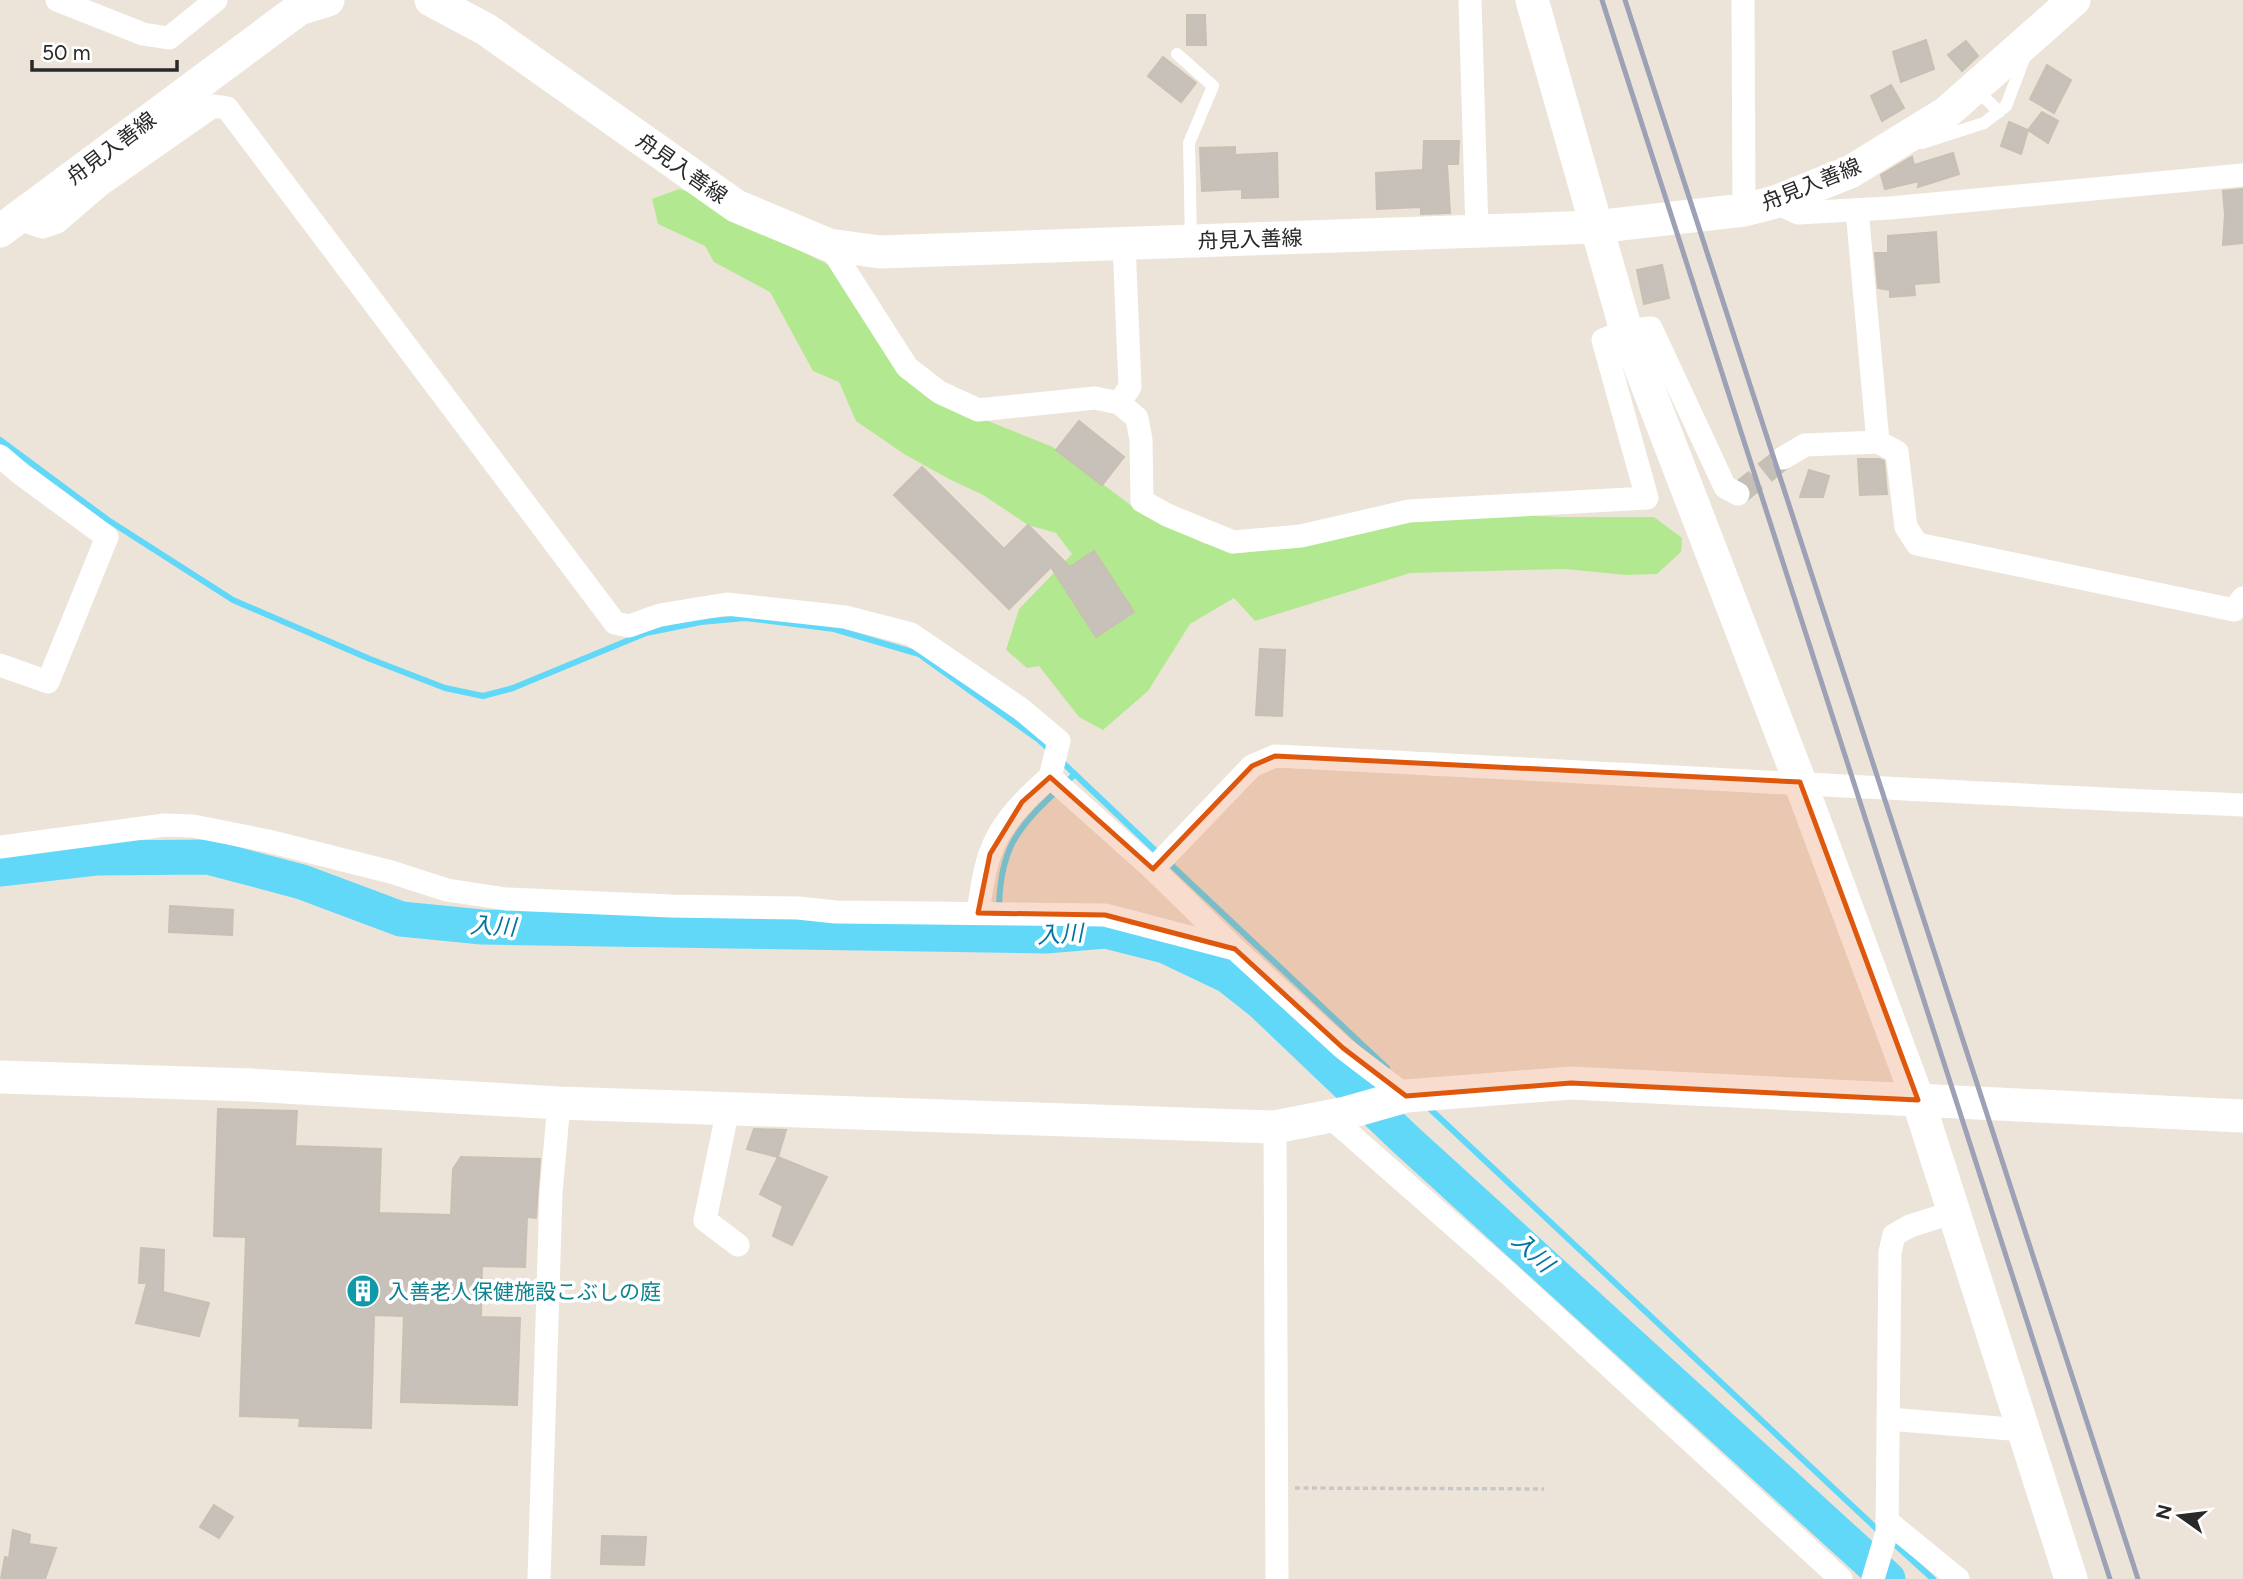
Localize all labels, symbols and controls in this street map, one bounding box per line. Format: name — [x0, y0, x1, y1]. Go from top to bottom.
scale bar — [32, 28, 177, 72]
text: 50 m — [42, 40, 91, 65]
street label: 舟見入善線 — [62, 106, 160, 190]
street label: 舟見入善線 — [632, 128, 732, 208]
street label: 舟見入善線 — [1758, 153, 1864, 215]
street label: 舟見入善線 — [1197, 225, 1303, 253]
water label: 入川 — [469, 911, 520, 941]
water label: 入川 — [1036, 919, 1087, 949]
water label: 入川 — [1507, 1226, 1562, 1280]
building icon: 入善老人保健施設こぶしの庭 — [344, 1272, 382, 1310]
place label: 入善老人保健施設こぶしの庭 — [388, 1279, 661, 1304]
north arrow — [2145, 1481, 2215, 1551]
text: N — [2151, 1502, 2177, 1522]

